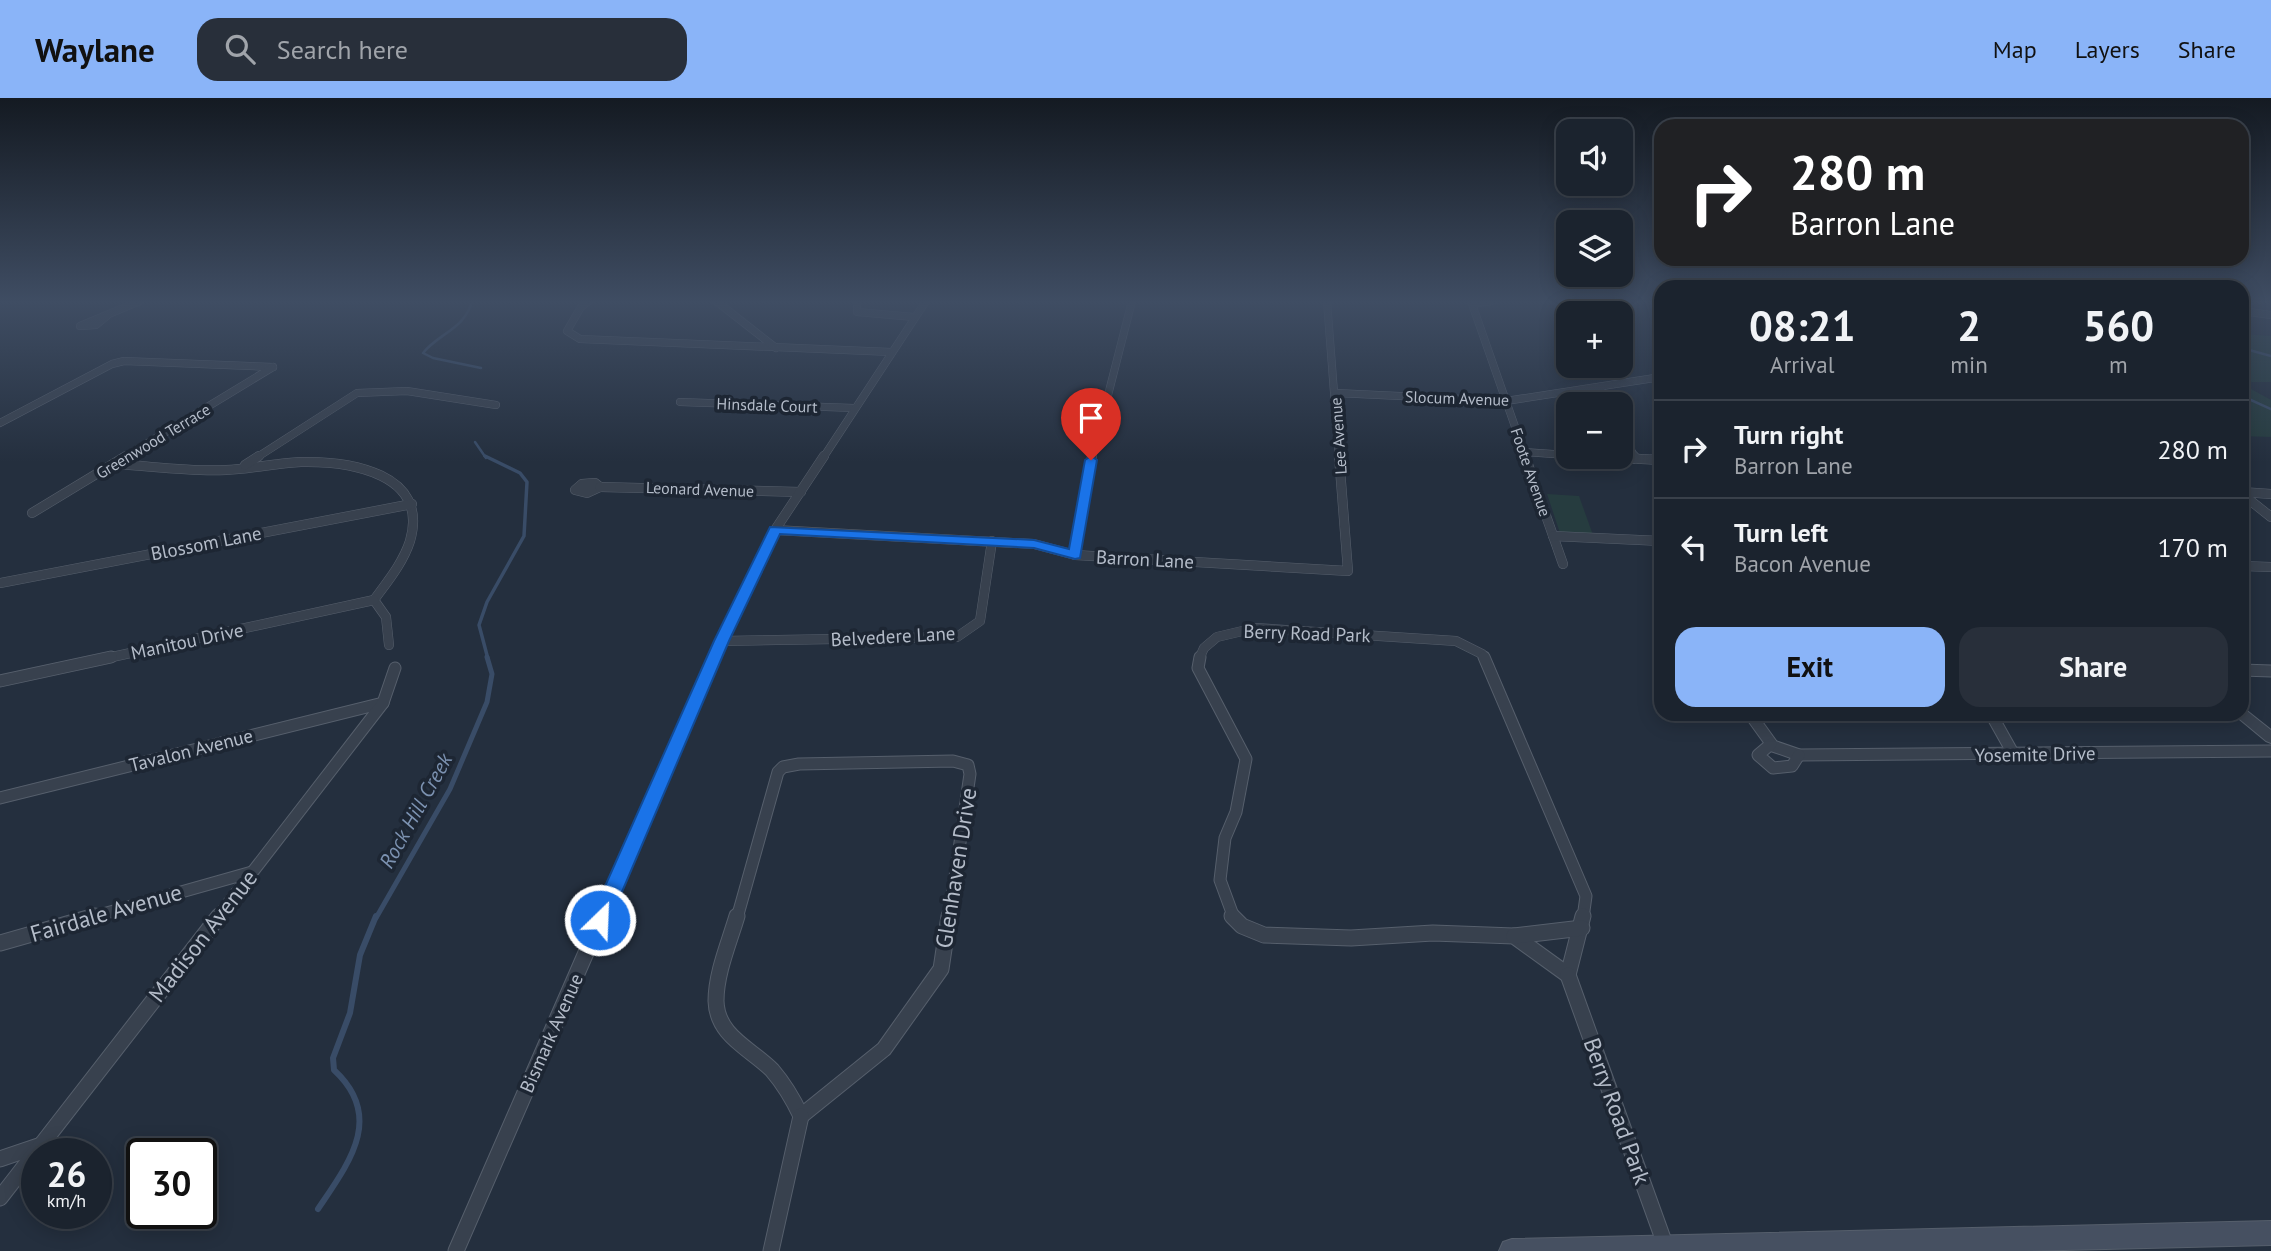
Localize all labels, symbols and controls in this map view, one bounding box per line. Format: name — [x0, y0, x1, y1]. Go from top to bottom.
search box — [197, 18, 687, 81]
text: Waylane — [35, 28, 155, 71]
icon: search — [221, 30, 259, 68]
text: Search here — [277, 33, 408, 66]
text: Map — [1993, 34, 2037, 65]
text: Layers — [2075, 34, 2140, 65]
text: Share — [2178, 34, 2236, 65]
map controls — [1556, 119, 1633, 469]
button: sound — [1556, 119, 1633, 196]
text: 280 m — [1790, 140, 1925, 204]
icon: right — [1675, 147, 1766, 238]
text: Barron Lane — [1790, 202, 1955, 244]
button: layers — [1556, 210, 1633, 287]
text: 08:21 — [1749, 298, 1855, 353]
text: 2 — [1957, 298, 1981, 353]
text: 560 — [2083, 298, 2154, 353]
button: + — [1556, 301, 1633, 378]
text: Arrival — [1770, 350, 1834, 379]
text: min — [1950, 350, 1988, 379]
text: m — [2109, 350, 2128, 379]
street label: Slocum Avenue — [1405, 386, 1509, 410]
pin — [1061, 388, 1121, 460]
button: − — [1556, 392, 1633, 469]
street label: Hinsdale Court — [716, 393, 819, 417]
street label: Lee Avenue — [1325, 397, 1351, 475]
street label: Greenwood Terrace — [92, 399, 214, 483]
icon: arrive — [1072, 399, 1110, 437]
text: Turn right — [1734, 418, 1843, 451]
street label: Foote Avenue — [1506, 425, 1556, 519]
icon: right — [1675, 430, 1713, 468]
text: 280 m — [2157, 433, 2228, 466]
text: Barron Lane — [1734, 451, 1853, 480]
street label: Leonard Avenue — [646, 477, 754, 501]
text: Turn left — [1734, 516, 1828, 549]
street label: Blossom Lane — [149, 520, 263, 566]
icon: left — [1675, 528, 1713, 566]
text: 170 m — [2157, 531, 2228, 564]
street label: Barron Lane — [1095, 544, 1195, 574]
text: Bacon Avenue — [1734, 549, 1871, 578]
street label: Manitou Drive — [129, 617, 245, 665]
street label: Berry Road Park — [1243, 619, 1371, 647]
street label: Belvedere Lane — [830, 621, 956, 651]
button: Exit — [1675, 627, 1945, 707]
button: Share — [1959, 627, 2228, 707]
street label: Tavalon Avenue — [127, 723, 255, 777]
street label: Yosemite Drive — [1974, 741, 2096, 767]
water label: Rock Hill Creek — [373, 747, 459, 873]
street label: Glenhaven Drive — [929, 786, 982, 950]
street label: Madison Avenue — [142, 864, 263, 1008]
street label: Fairdale Avenue — [27, 877, 185, 948]
position arrow — [563, 883, 637, 957]
street label: Bismark Avenue — [514, 970, 588, 1096]
street label: Berry Road Park — [1578, 1034, 1657, 1188]
speed limit sign: 30 — [126, 1138, 217, 1229]
text: 26 — [47, 1151, 86, 1197]
text: km/h — [47, 1189, 86, 1212]

